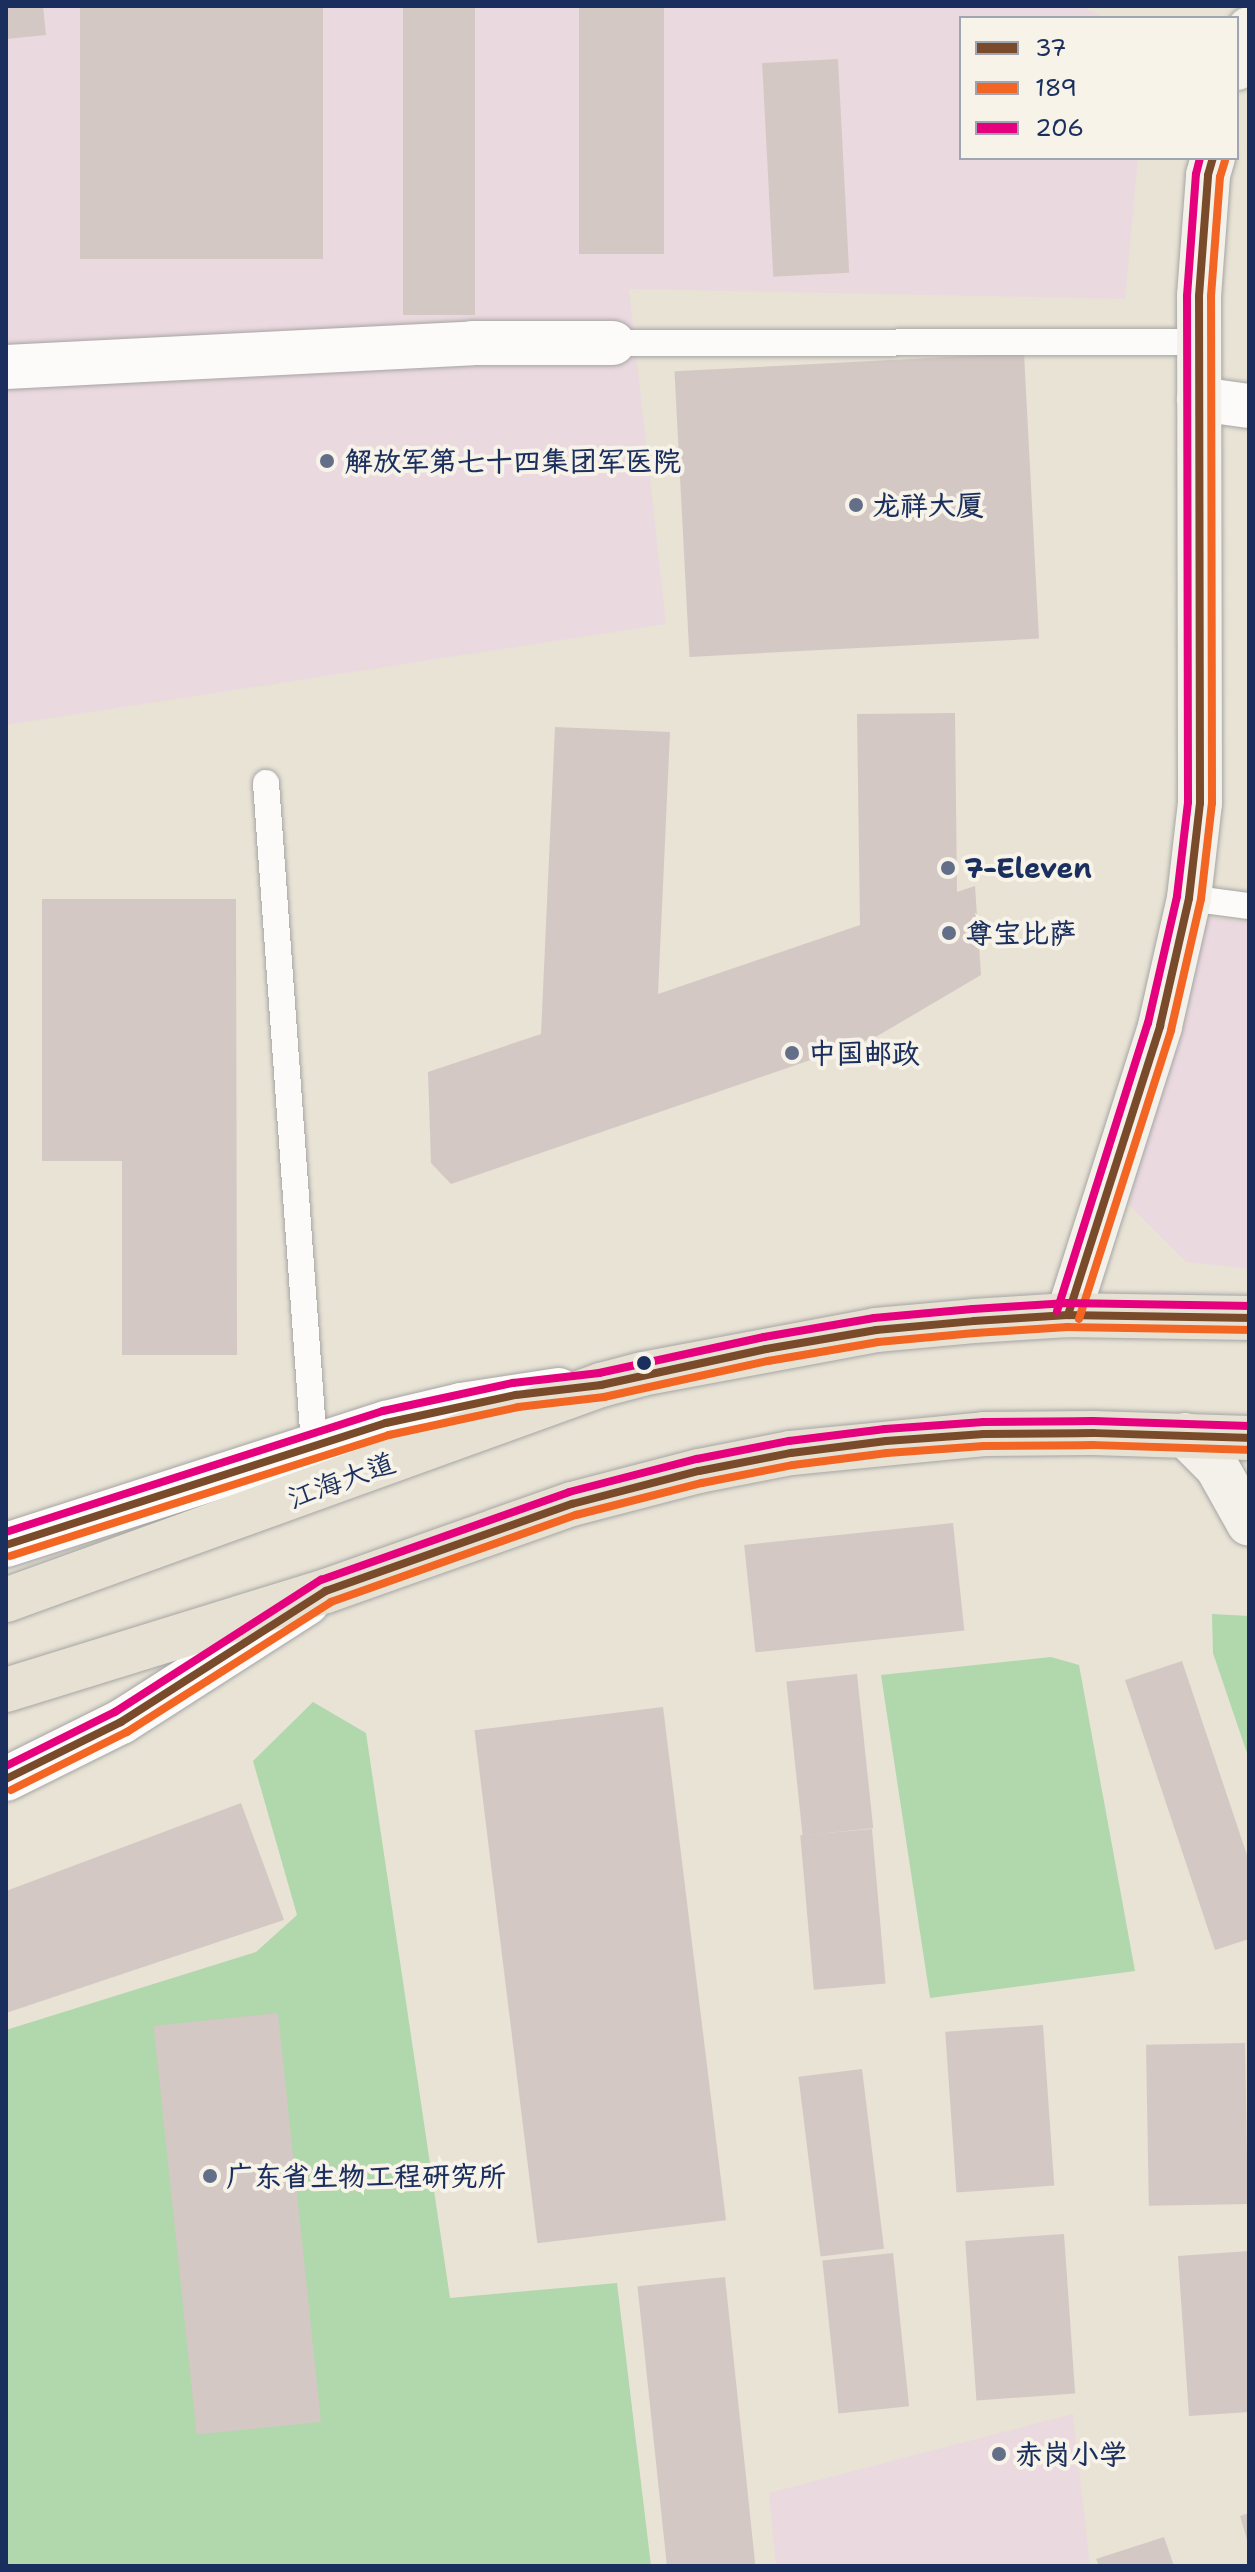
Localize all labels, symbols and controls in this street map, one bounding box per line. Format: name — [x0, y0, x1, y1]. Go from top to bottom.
legend — [959, 16, 1239, 160]
text: 37 — [1035, 32, 1067, 64]
text: 189 — [1035, 72, 1077, 104]
text: 206 — [1035, 112, 1084, 144]
place label: 解放军第七十四集团军医院 — [345, 444, 681, 478]
marker: 解放军第七十四集团军医院 — [316, 450, 338, 472]
place label: 龙祥大厦 — [872, 488, 984, 522]
marker: 龙祥大厦 — [847, 496, 865, 514]
place label: 7-Eleven — [964, 851, 1092, 885]
marker: 7-Eleven — [939, 859, 957, 877]
place label: 尊宝比萨 — [965, 916, 1077, 950]
marker: 尊宝比萨 — [940, 924, 958, 942]
place label: 中国邮政 — [808, 1036, 920, 1070]
marker: 中国邮政 — [783, 1044, 801, 1062]
unlabelled marker — [636, 1355, 652, 1371]
street label: 江海大道 — [283, 1445, 399, 1515]
place label: 广东省生物工程研究所 — [226, 2159, 506, 2193]
marker: 广东省生物工程研究所 — [201, 2167, 219, 2185]
place label: 赤岗小学 — [1015, 2437, 1127, 2471]
marker: 赤岗小学 — [990, 2445, 1008, 2463]

